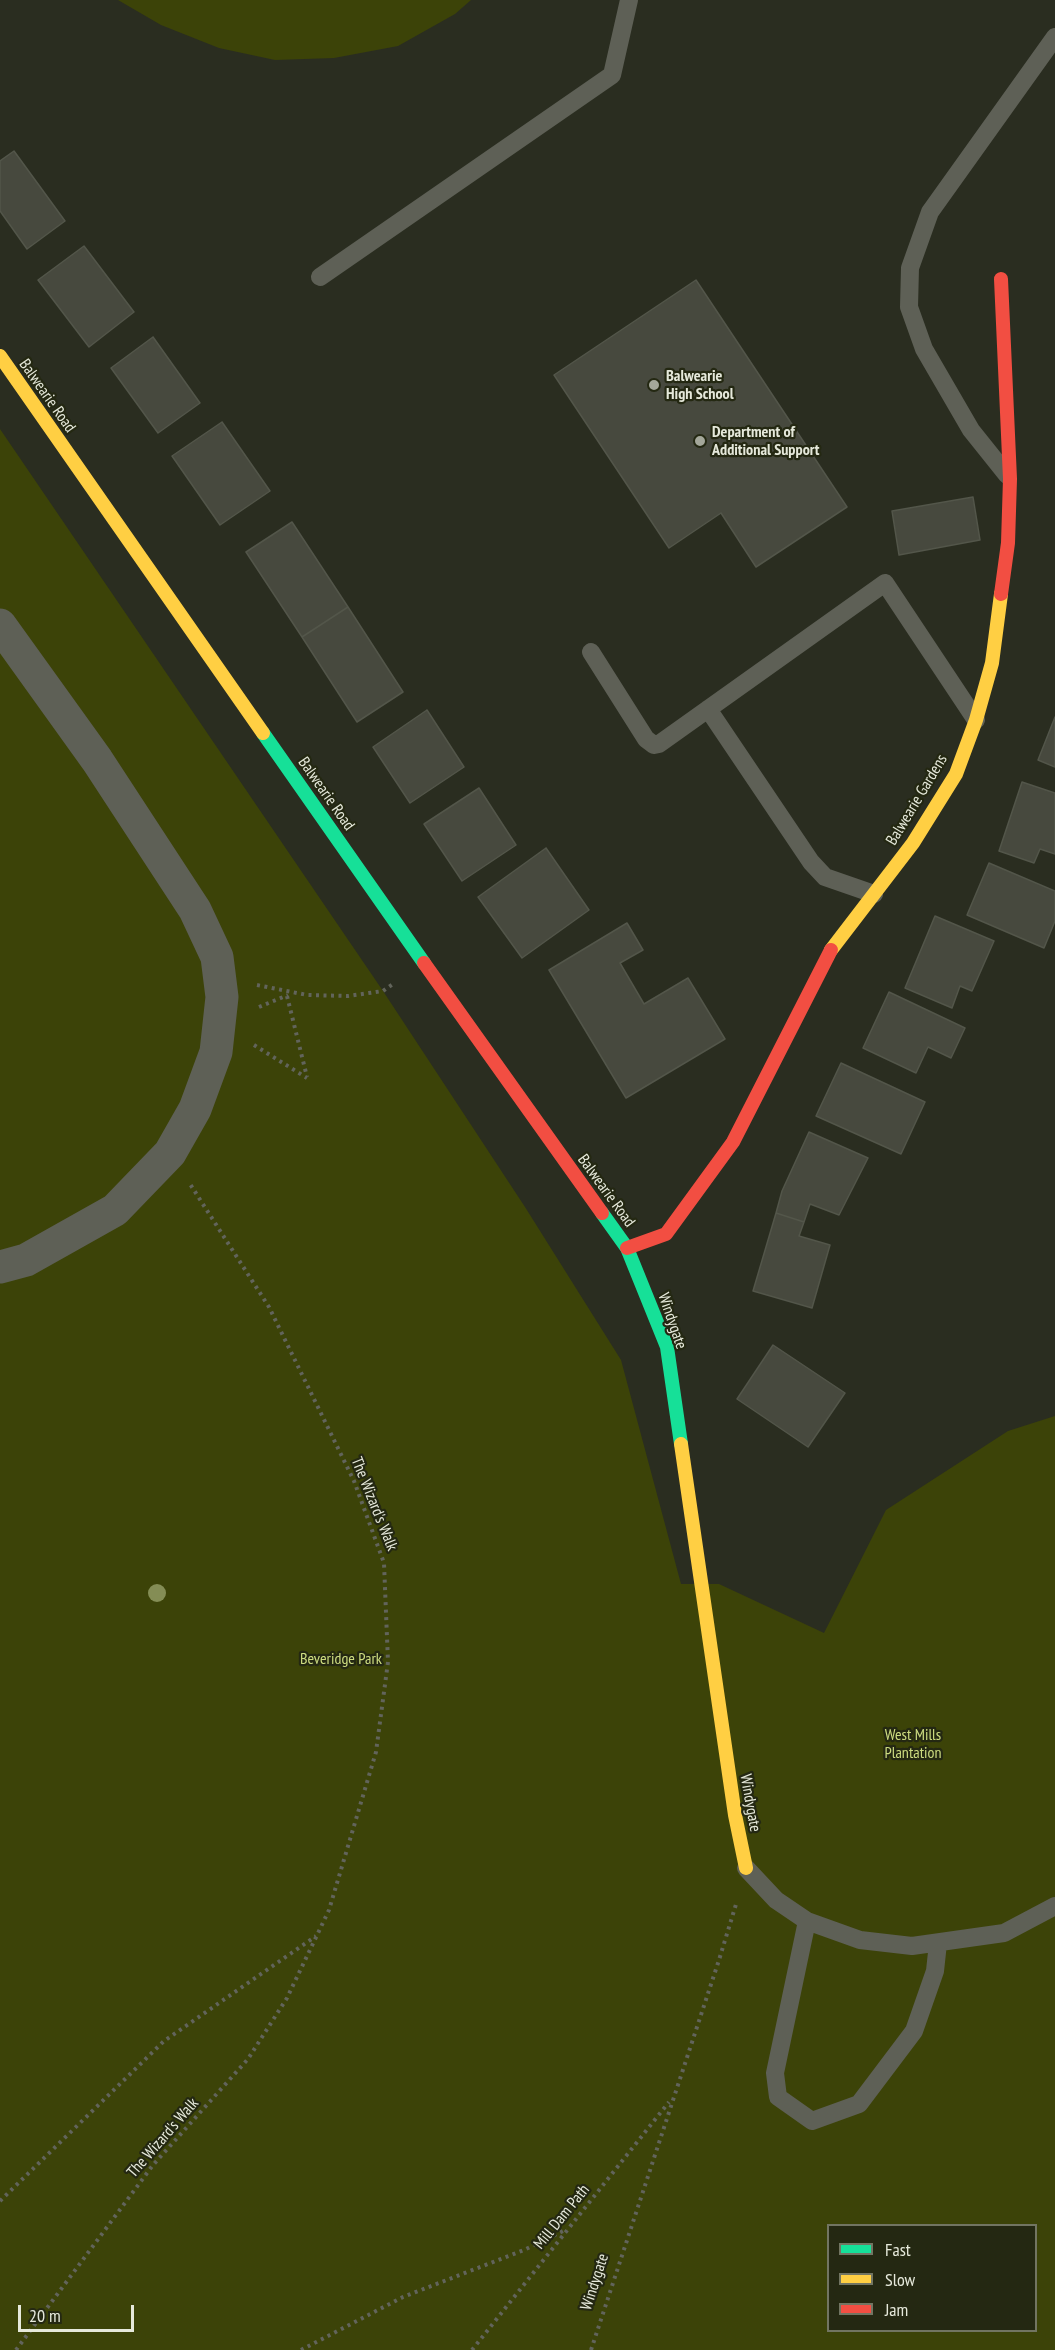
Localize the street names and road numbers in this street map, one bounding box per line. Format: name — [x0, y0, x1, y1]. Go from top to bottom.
street label: Balwearie Road — [15, 356, 79, 436]
street label: Balwearie Gardens — [882, 751, 952, 849]
street label: Balwearie Road — [294, 754, 358, 834]
street label: Balwearie Road — [573, 1151, 639, 1231]
street label: Windygate — [653, 1290, 691, 1352]
street label: The Wizard's Walk — [347, 1454, 401, 1554]
street label: Windygate — [735, 1773, 765, 1833]
street label: The Wizard's Walk — [123, 2094, 203, 2182]
street label: Mill Dam Path — [530, 2181, 594, 2253]
street label: Windygate — [577, 2251, 613, 2313]

